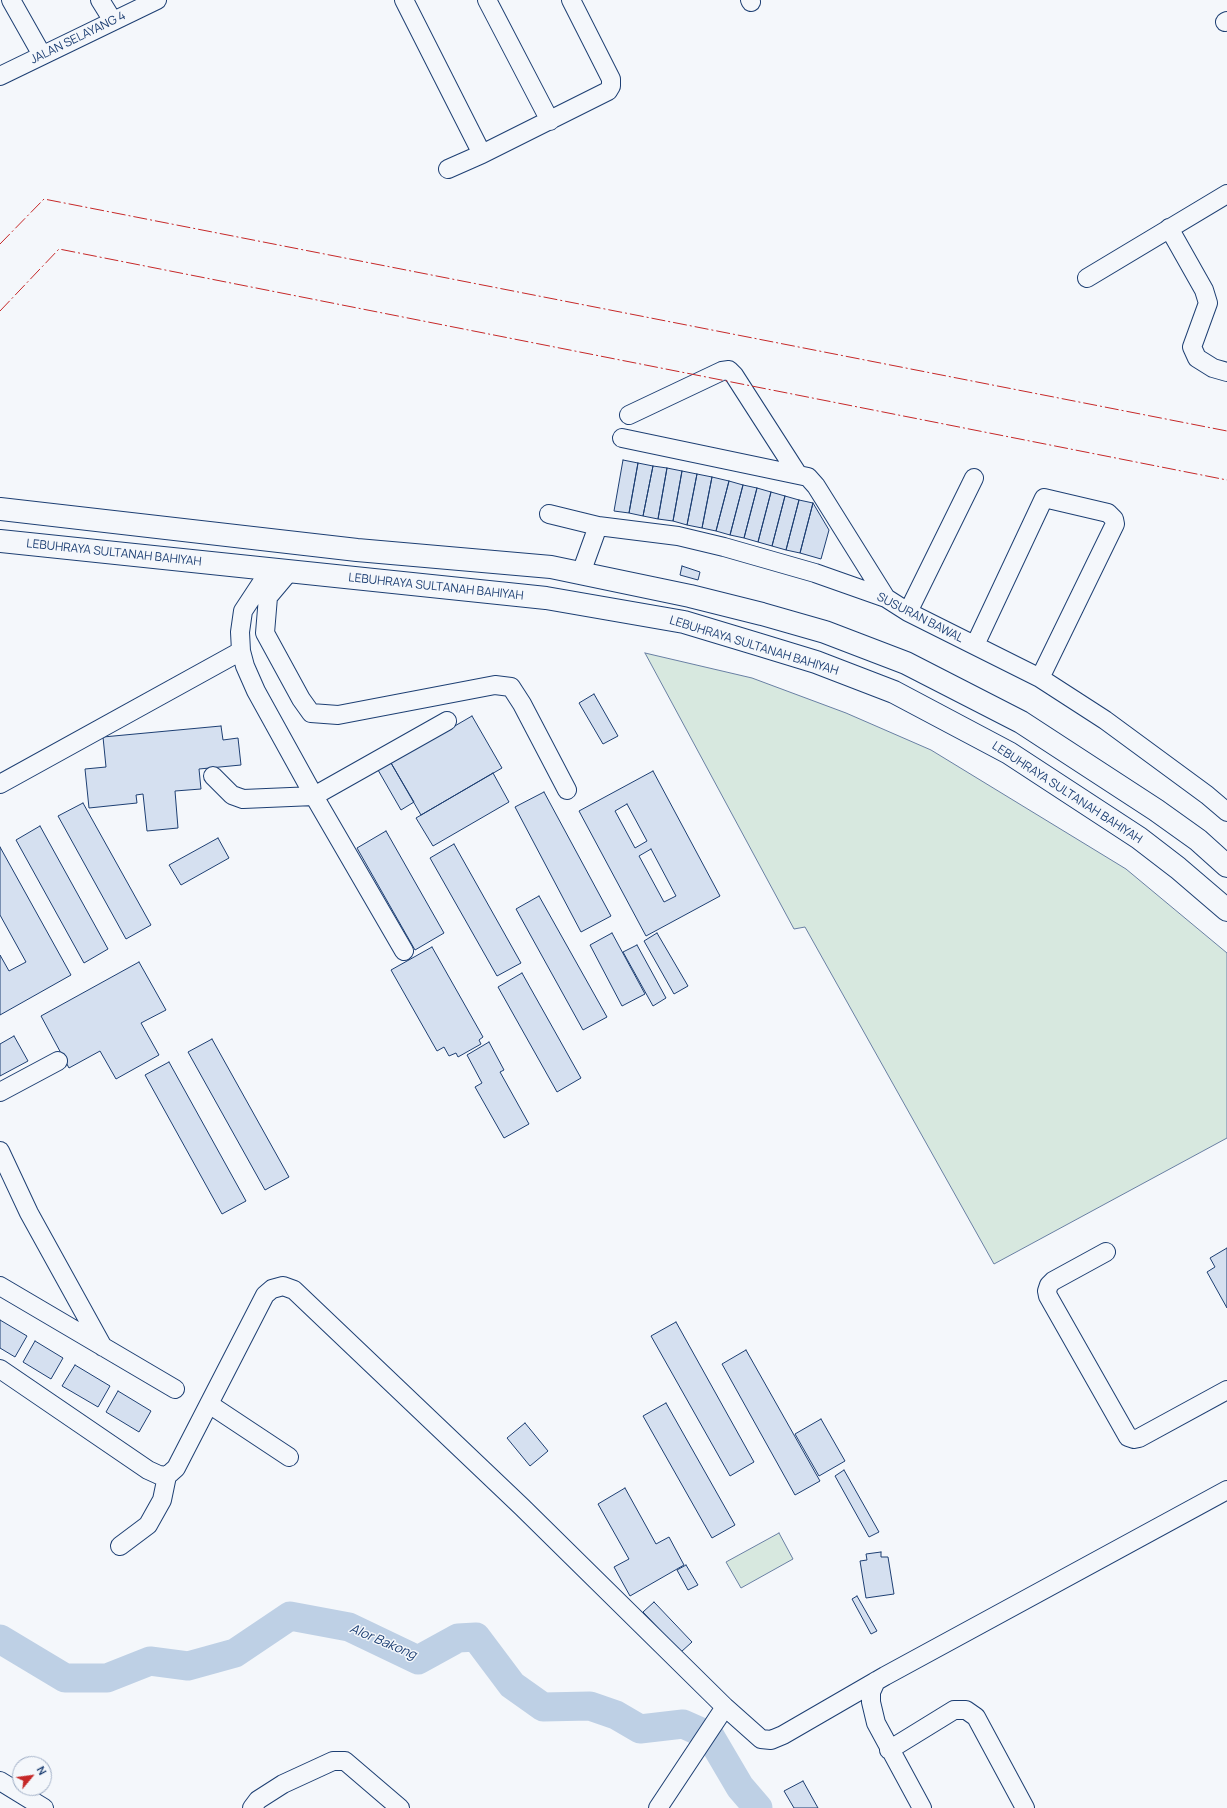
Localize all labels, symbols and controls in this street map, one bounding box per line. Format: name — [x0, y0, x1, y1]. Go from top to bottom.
street label: JALAN SELAYANG 4 — [28, 9, 128, 67]
street label: LEBUHRAYA SULTANAH BAHIYAH — [26, 537, 202, 569]
street label: LEBUHRAYA SULTANAH BAHIYAH — [348, 571, 524, 603]
street label: SUSURAN BAWAL — [874, 590, 966, 646]
street label: LEBUHRAYA SULTANAH BAHIYAH — [668, 613, 840, 679]
street label: LEBUHRAYA SULTANAH BAHIYAH — [989, 739, 1145, 847]
water label: Alor Bakong — [347, 1621, 419, 1663]
north arrow — [12, 1756, 52, 1796]
text: N — [34, 1763, 51, 1778]

